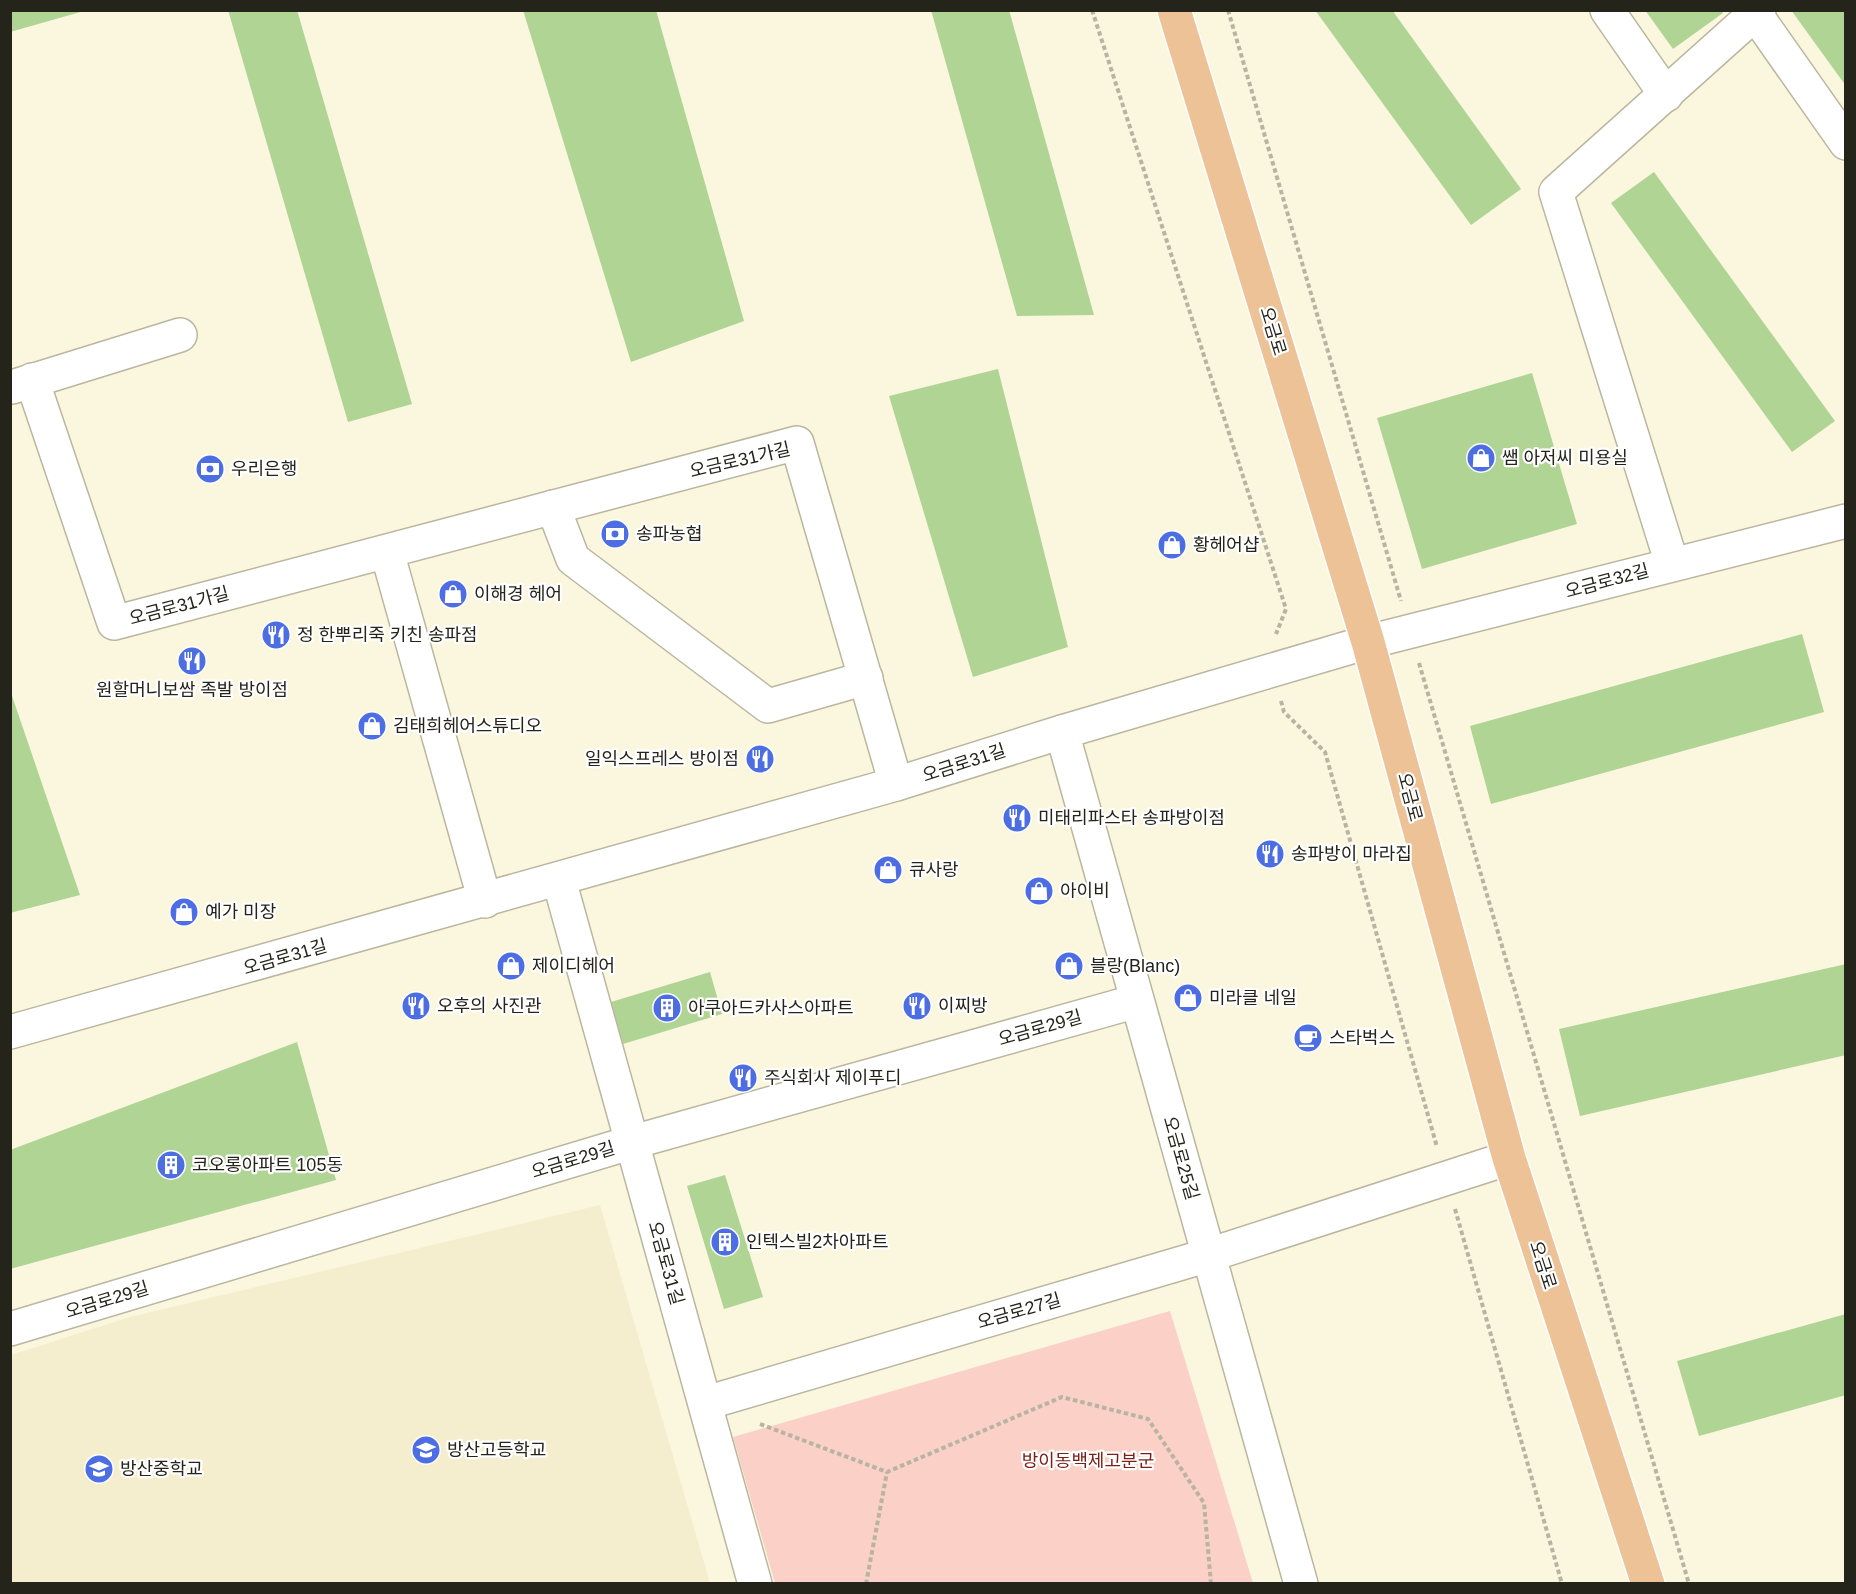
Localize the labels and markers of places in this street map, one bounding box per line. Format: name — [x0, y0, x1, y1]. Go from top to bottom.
shop icon: 쌤 아저씨 미용실 — [1465, 442, 1497, 474]
place label: 쌤 아저씨 미용실 — [1502, 448, 1628, 468]
bank icon: 우리은행 — [194, 453, 226, 485]
place label: 우리은행 — [231, 459, 297, 479]
bank icon: 송파농협 — [599, 518, 631, 550]
place label: 송파농협 — [636, 524, 702, 544]
shop icon: 황헤어샵 — [1156, 529, 1188, 561]
place label: 황헤어샵 — [1193, 535, 1259, 555]
shop icon: 이해경 헤어 — [437, 578, 469, 610]
place label: 이해경 헤어 — [474, 584, 562, 604]
restaurant icon: 정 한뿌리죽 키친 송파점 — [260, 619, 292, 651]
place label: 정 한뿌리죽 키친 송파점 — [297, 625, 478, 645]
restaurant icon: 원할머니보쌈 족발 방이점 — [176, 645, 208, 677]
place label: 원할머니보쌈 족발 방이점 — [96, 680, 288, 700]
shop icon: 김태희헤어스튜디오 — [356, 710, 388, 742]
place label: 김태희헤어스튜디오 — [393, 716, 542, 736]
restaurant icon: 일익스프레스 방이점 — [744, 743, 776, 775]
place label: 일익스프레스 방이점 — [585, 749, 739, 769]
restaurant icon: 미태리파스타 송파방이점 — [1001, 802, 1033, 834]
place label: 미태리파스타 송파방이점 — [1038, 808, 1225, 828]
restaurant icon: 송파방이 마라집 — [1254, 838, 1286, 870]
place label: 송파방이 마라집 — [1291, 844, 1412, 864]
shop icon: 큐사랑 — [872, 854, 904, 886]
place label: 큐사랑 — [909, 860, 959, 880]
shop icon: 아이비 — [1023, 875, 1055, 907]
place label: 아이비 — [1060, 881, 1110, 901]
shop icon: 예가 미장 — [168, 896, 200, 928]
place label: 예가 미장 — [205, 902, 276, 922]
shop icon: 제이디헤어 — [495, 950, 527, 982]
shop icon: 블랑(Blanc) — [1053, 950, 1085, 982]
place label: 제이디헤어 — [532, 956, 615, 976]
place label: 블랑(Blanc) — [1090, 956, 1180, 976]
shop icon: 미라클 네일 — [1172, 982, 1204, 1014]
place label: 미라클 네일 — [1209, 988, 1297, 1008]
restaurant icon: 오후의 사진관 — [400, 990, 432, 1022]
restaurant icon: 이찌방 — [901, 990, 933, 1022]
building icon: 아쿠아드카사스아파트 — [651, 992, 683, 1024]
place label: 오후의 사진관 — [437, 996, 542, 1016]
place label: 이찌방 — [938, 996, 988, 1016]
place label: 아쿠아드카사스아파트 — [688, 998, 854, 1018]
cafe icon: 스타벅스 — [1292, 1022, 1324, 1054]
place label: 스타벅스 — [1329, 1028, 1395, 1048]
restaurant icon: 주식회사 제이푸디 — [727, 1062, 759, 1094]
place label: 주식회사 제이푸디 — [764, 1068, 901, 1088]
building icon: 코오롱아파트 105동 — [155, 1149, 187, 1181]
place label: 코오롱아파트 105동 — [192, 1155, 343, 1175]
building icon: 인텍스빌2차아파트 — [709, 1226, 741, 1258]
place label: 인텍스빌2차아파트 — [746, 1232, 889, 1252]
school or university icon: 방산고등학교 — [410, 1434, 442, 1466]
place label: 방산고등학교 — [447, 1440, 546, 1460]
school or university icon: 방산중학교 — [83, 1453, 115, 1485]
place label: 방산중학교 — [120, 1459, 203, 1479]

